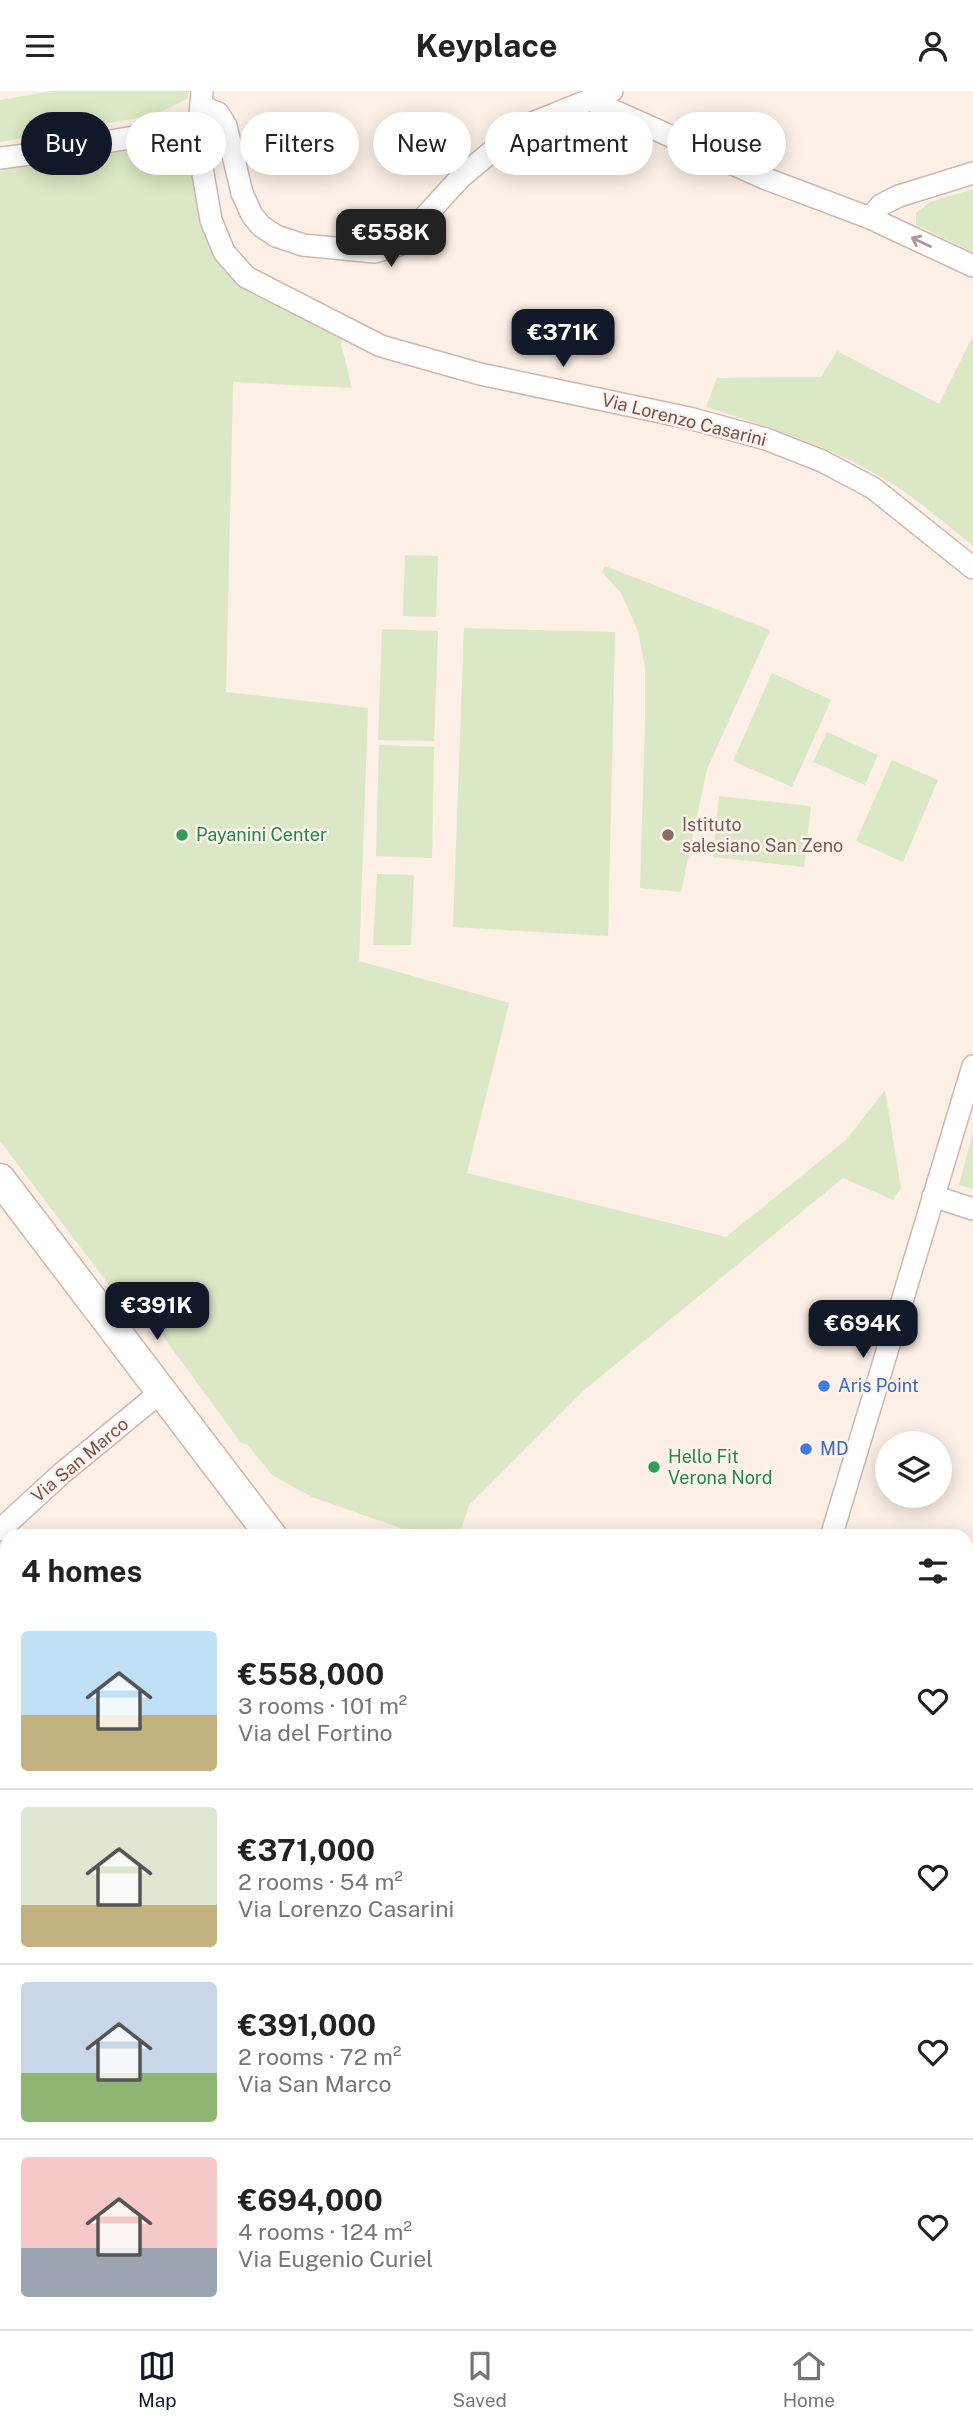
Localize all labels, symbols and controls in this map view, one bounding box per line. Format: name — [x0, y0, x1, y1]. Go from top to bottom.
icon: menu — [21, 27, 59, 65]
text: Keyplace — [416, 27, 557, 64]
icon: person — [914, 27, 952, 65]
chip: Buy — [21, 112, 112, 175]
chip: Rent — [126, 112, 226, 175]
chip: Filters — [240, 112, 359, 175]
chip: New — [373, 112, 471, 175]
chip: Apartment — [485, 112, 653, 175]
chip: House — [667, 112, 786, 175]
pin: €558K — [342, 209, 440, 269]
text: €558K — [352, 218, 430, 245]
one-way arrow — [911, 235, 932, 248]
pin: €371K — [514, 309, 612, 369]
text: €371K — [528, 318, 598, 345]
street label: Via Lorenzo Casarini — [599, 389, 769, 450]
place label: Istituto salesiano San Zeno — [682, 814, 843, 856]
place label: Payanini Center — [196, 824, 327, 845]
marker: Payanini Center — [174, 827, 190, 843]
marker: Istituto salesiano San Zeno — [660, 827, 676, 843]
pin: €391K — [108, 1283, 206, 1342]
text: €391K — [121, 1291, 193, 1318]
pin: €694K — [814, 1301, 912, 1360]
text: €694K — [825, 1309, 901, 1336]
place label: Aris Point — [838, 1375, 919, 1396]
marker: Aris Point — [816, 1378, 832, 1394]
street label: Via San Marco — [27, 1413, 132, 1506]
map controls — [875, 1431, 952, 1508]
button: layers — [875, 1431, 952, 1508]
place label: MD — [820, 1438, 848, 1459]
marker: MD — [798, 1441, 814, 1457]
place label: Hello Fit Verona Nord — [668, 1446, 773, 1488]
marker: Hello Fit Verona Nord — [646, 1459, 662, 1475]
icon: filters — [914, 1552, 952, 1590]
text: 4 homes — [21, 1553, 142, 1589]
text: €558,000 — [238, 1656, 384, 1692]
icon: home — [77, 1659, 161, 1743]
icon: heart — [914, 1682, 952, 1720]
text: 3 rooms · 101 m² — [238, 1692, 407, 1719]
text: Via del Fortino — [238, 1719, 393, 1746]
text: €371,000 — [238, 1832, 375, 1868]
icon: home — [77, 1835, 161, 1919]
icon: heart — [914, 1858, 952, 1896]
text: 2 rooms · 54 m² — [238, 1868, 403, 1895]
text: Via Lorenzo Casarini — [238, 1895, 454, 1922]
text: €391,000 — [238, 2007, 376, 2043]
icon: home — [77, 2010, 161, 2094]
icon: heart — [914, 2033, 952, 2071]
text: 2 rooms · 72 m² — [238, 2043, 401, 2070]
text: Via San Marco — [238, 2070, 392, 2097]
text: €694,000 — [238, 2182, 383, 2218]
icon: home — [77, 2185, 161, 2269]
icon: heart — [914, 2208, 952, 2246]
text: 4 rooms · 124 m² — [238, 2218, 412, 2245]
text: Via Eugenio Curiel — [238, 2245, 433, 2272]
tab: Map — [138, 2347, 177, 2411]
tab: Saved — [452, 2347, 507, 2411]
tab: Home — [783, 2347, 835, 2411]

